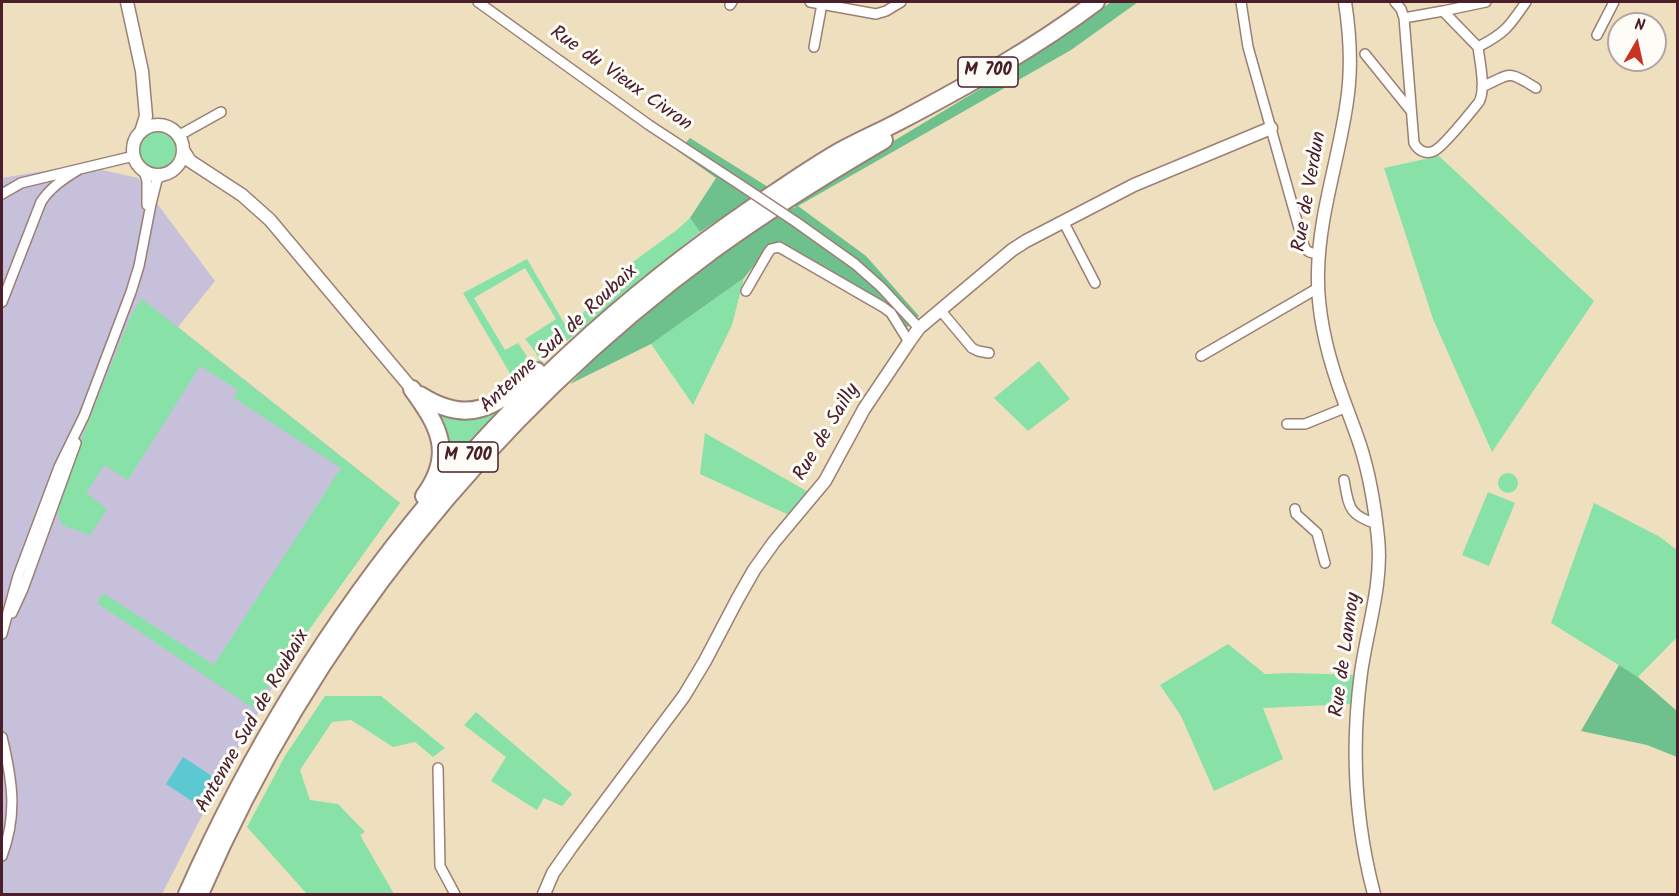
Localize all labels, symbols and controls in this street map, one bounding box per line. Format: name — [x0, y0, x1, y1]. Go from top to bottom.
north arrow — [1607, 12, 1667, 72]
text: N — [1633, 13, 1647, 39]
street label: Rue du Vieux Civron — [544, 22, 696, 138]
road number: M 700 — [958, 57, 1018, 87]
street label: Rue de Verdun — [1289, 130, 1333, 254]
street label: Antenne Sud de Roubaix — [476, 261, 644, 419]
street label: Rue de Sailly — [790, 380, 866, 486]
road number: M 700 — [438, 442, 498, 472]
street label: Rue de Lannoy — [1326, 591, 1368, 719]
street label: Antenne Sud de Roubaix — [192, 627, 316, 817]

